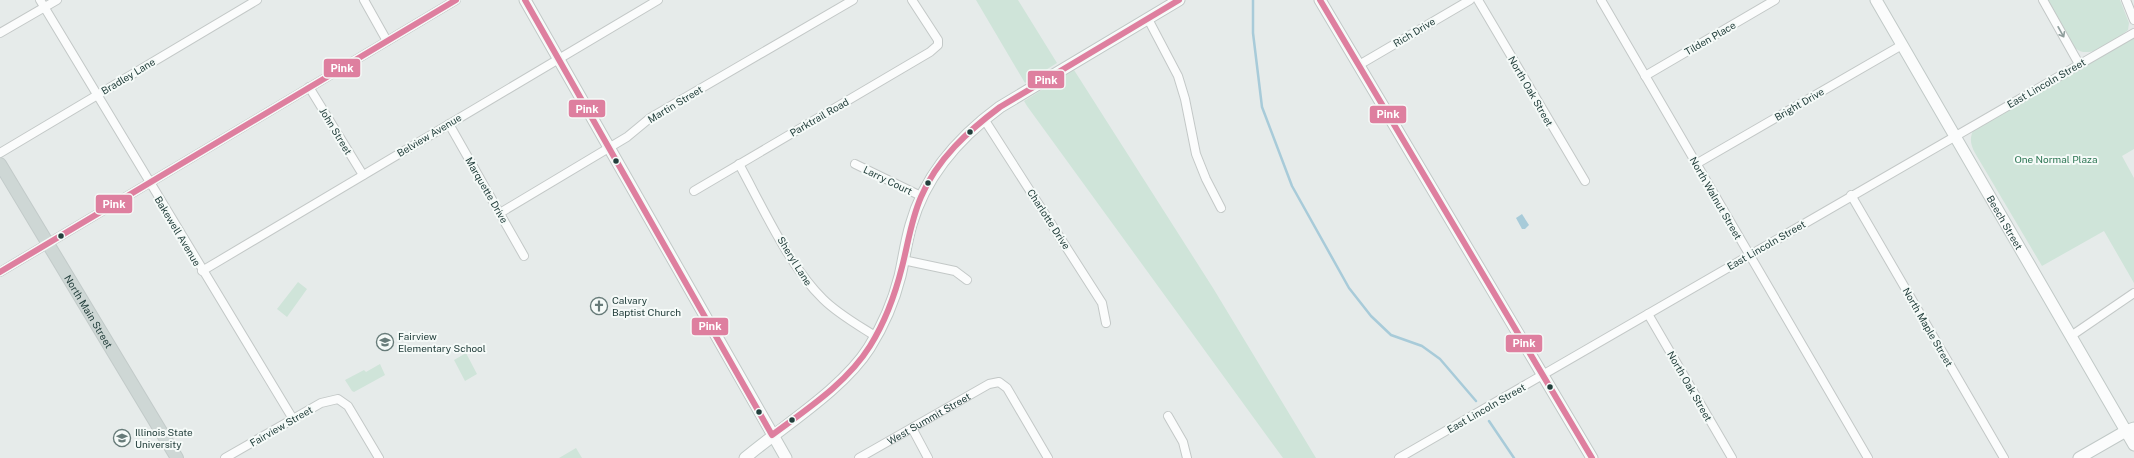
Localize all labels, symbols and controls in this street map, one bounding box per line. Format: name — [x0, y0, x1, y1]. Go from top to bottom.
street label: Rich Drive — [1391, 15, 1437, 49]
street label: Tilden Place — [1682, 18, 1738, 57]
one-way arrow — [2058, 26, 2066, 38]
street label: North Oak Street — [1506, 54, 1556, 128]
street label: Bradley Lane — [99, 55, 157, 97]
street label: East Lincoln Street — [2005, 56, 2087, 110]
line badge: Pink — [323, 58, 361, 78]
text: Pink — [330, 62, 354, 74]
line badge: Pink — [1027, 70, 1065, 89]
text: Pink — [1034, 74, 1058, 86]
street label: Martin Street — [645, 83, 705, 125]
street label: Bright Drive — [1772, 85, 1826, 123]
street label: Parktrail Road — [787, 95, 851, 139]
line badge: Pink — [568, 99, 606, 118]
text: Pink — [575, 103, 599, 115]
street label: John Street — [317, 105, 355, 157]
line badge: Pink — [1369, 105, 1407, 124]
text: Pink — [1376, 108, 1400, 120]
street label: Belview Avenue — [395, 111, 464, 159]
unlabelled marker — [965, 127, 975, 137]
park label: One Normal Plaza — [2015, 153, 2097, 165]
street label: Marquette Drive — [463, 155, 511, 226]
street label: North Walnut Street — [1687, 155, 1745, 242]
unlabelled marker — [611, 156, 621, 166]
street label: Larry Court — [862, 163, 914, 197]
unlabelled marker — [923, 178, 933, 188]
street label: Charlotte Drive — [1025, 187, 1073, 252]
street label: Beech Street — [1984, 193, 2025, 252]
line badge: Pink — [95, 194, 133, 214]
street label: Bakewell Avenue — [152, 194, 204, 268]
text: Pink — [102, 198, 126, 210]
street label: East Lincoln Street — [1725, 218, 1807, 272]
unlabelled marker — [56, 231, 66, 241]
street label: Sheryl Lane — [775, 234, 815, 288]
street label: North Main Street — [62, 273, 115, 350]
street label: North Maple Street — [1900, 285, 1956, 369]
place label: Calvary Baptist Church — [612, 294, 681, 318]
church icon: Calvary Baptist Church — [589, 296, 609, 316]
line badge: Pink — [691, 317, 729, 336]
text: Pink — [698, 320, 722, 332]
place label: Fairview Elementary School — [398, 330, 486, 354]
school or university icon: Fairview Elementary School — [375, 332, 395, 352]
line badge: Pink — [1505, 334, 1543, 353]
text: Pink — [1512, 337, 1536, 349]
street label: North Oak Street — [1665, 349, 1715, 423]
street label: East Lincoln Street — [1445, 381, 1527, 435]
unlabelled marker — [1545, 382, 1555, 392]
street label: West Summit Street — [885, 390, 972, 447]
street label: Fairview Street — [247, 403, 315, 449]
unlabelled marker — [754, 407, 764, 417]
unlabelled marker — [787, 415, 797, 425]
place label: Illinois State University — [135, 426, 193, 450]
school or university icon: Illinois State University — [112, 428, 132, 448]

